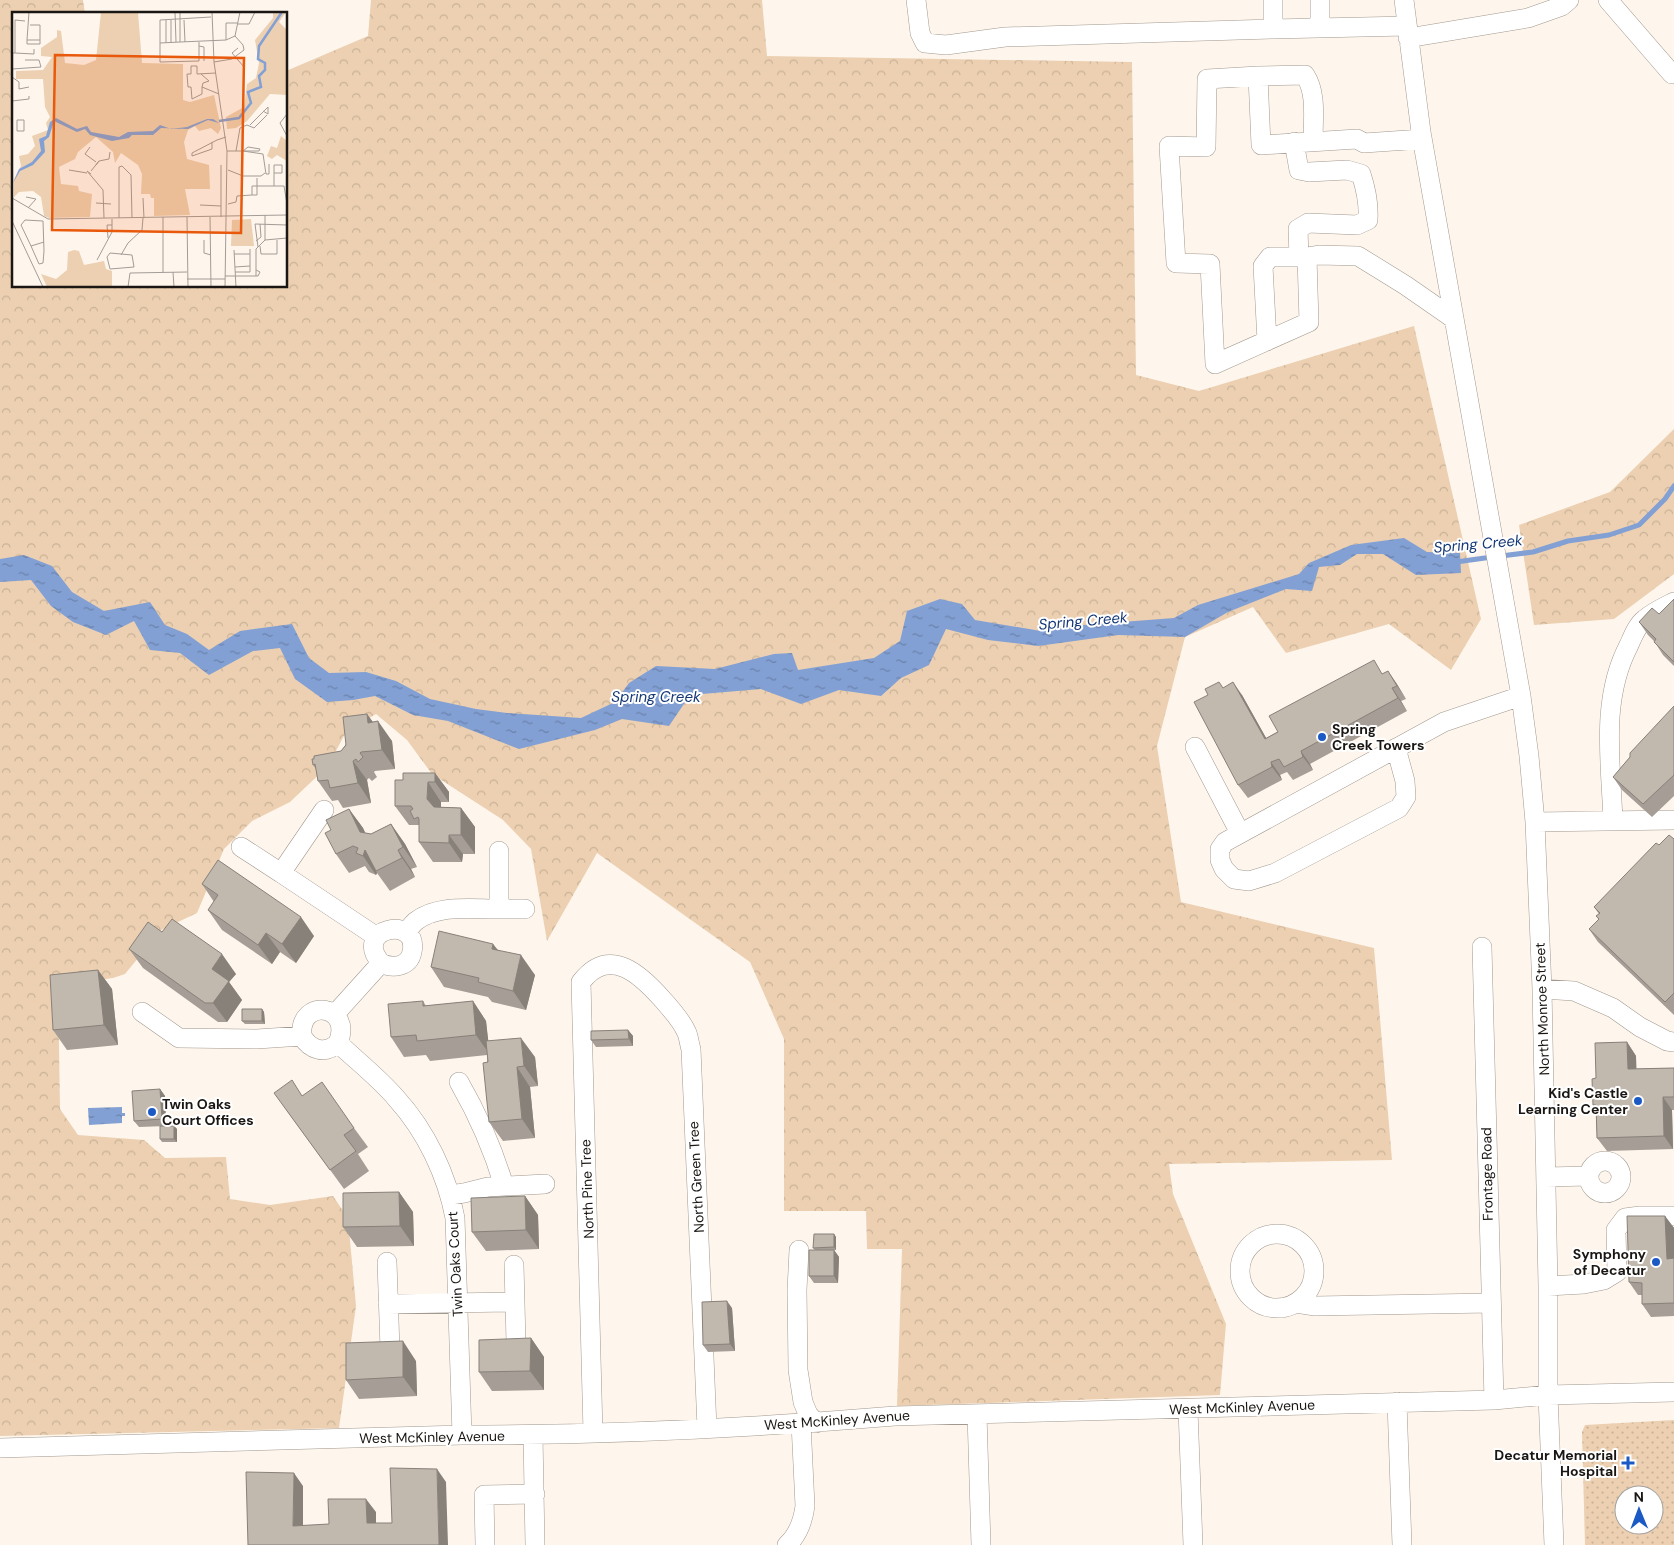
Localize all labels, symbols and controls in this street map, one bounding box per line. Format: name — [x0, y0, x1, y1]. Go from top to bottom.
inset map — [12, 12, 288, 288]
water label: Spring Creek — [1433, 530, 1524, 558]
water label: Spring Creek — [1038, 607, 1129, 635]
water label: Spring Creek — [611, 687, 701, 707]
place label: Spring Creek Towers — [1332, 720, 1424, 754]
marker: Spring Creek Towers — [1316, 731, 1328, 743]
street label: North Monroe Street — [1531, 942, 1553, 1076]
place label: Kid's Castle Learning Center — [1518, 1084, 1628, 1118]
place label: Twin Oaks Court Offices — [162, 1095, 254, 1129]
marker: Kid's Castle Learning Center — [1632, 1095, 1644, 1107]
marker: Twin Oaks Court Offices — [146, 1106, 158, 1118]
street label: North Green Tree — [684, 1121, 708, 1233]
street label: Frontage Road — [1477, 1127, 1497, 1221]
street label: North Pine Tree — [576, 1139, 598, 1239]
street label: Twin Oaks Court — [443, 1211, 467, 1317]
place label: Symphony of Decatur — [1573, 1245, 1647, 1279]
marker: Symphony of Decatur — [1650, 1256, 1662, 1268]
street label: West McKinley Avenue — [1169, 1395, 1315, 1419]
street label: West McKinley Avenue — [764, 1406, 910, 1434]
street label: West McKinley Avenue — [359, 1427, 505, 1447]
place label: Decatur Memorial Hospital — [1494, 1446, 1617, 1480]
marker: Decatur Memorial Hospital — [1621, 1456, 1635, 1470]
north arrow — [1614, 1485, 1664, 1535]
text: N — [1634, 1488, 1644, 1506]

